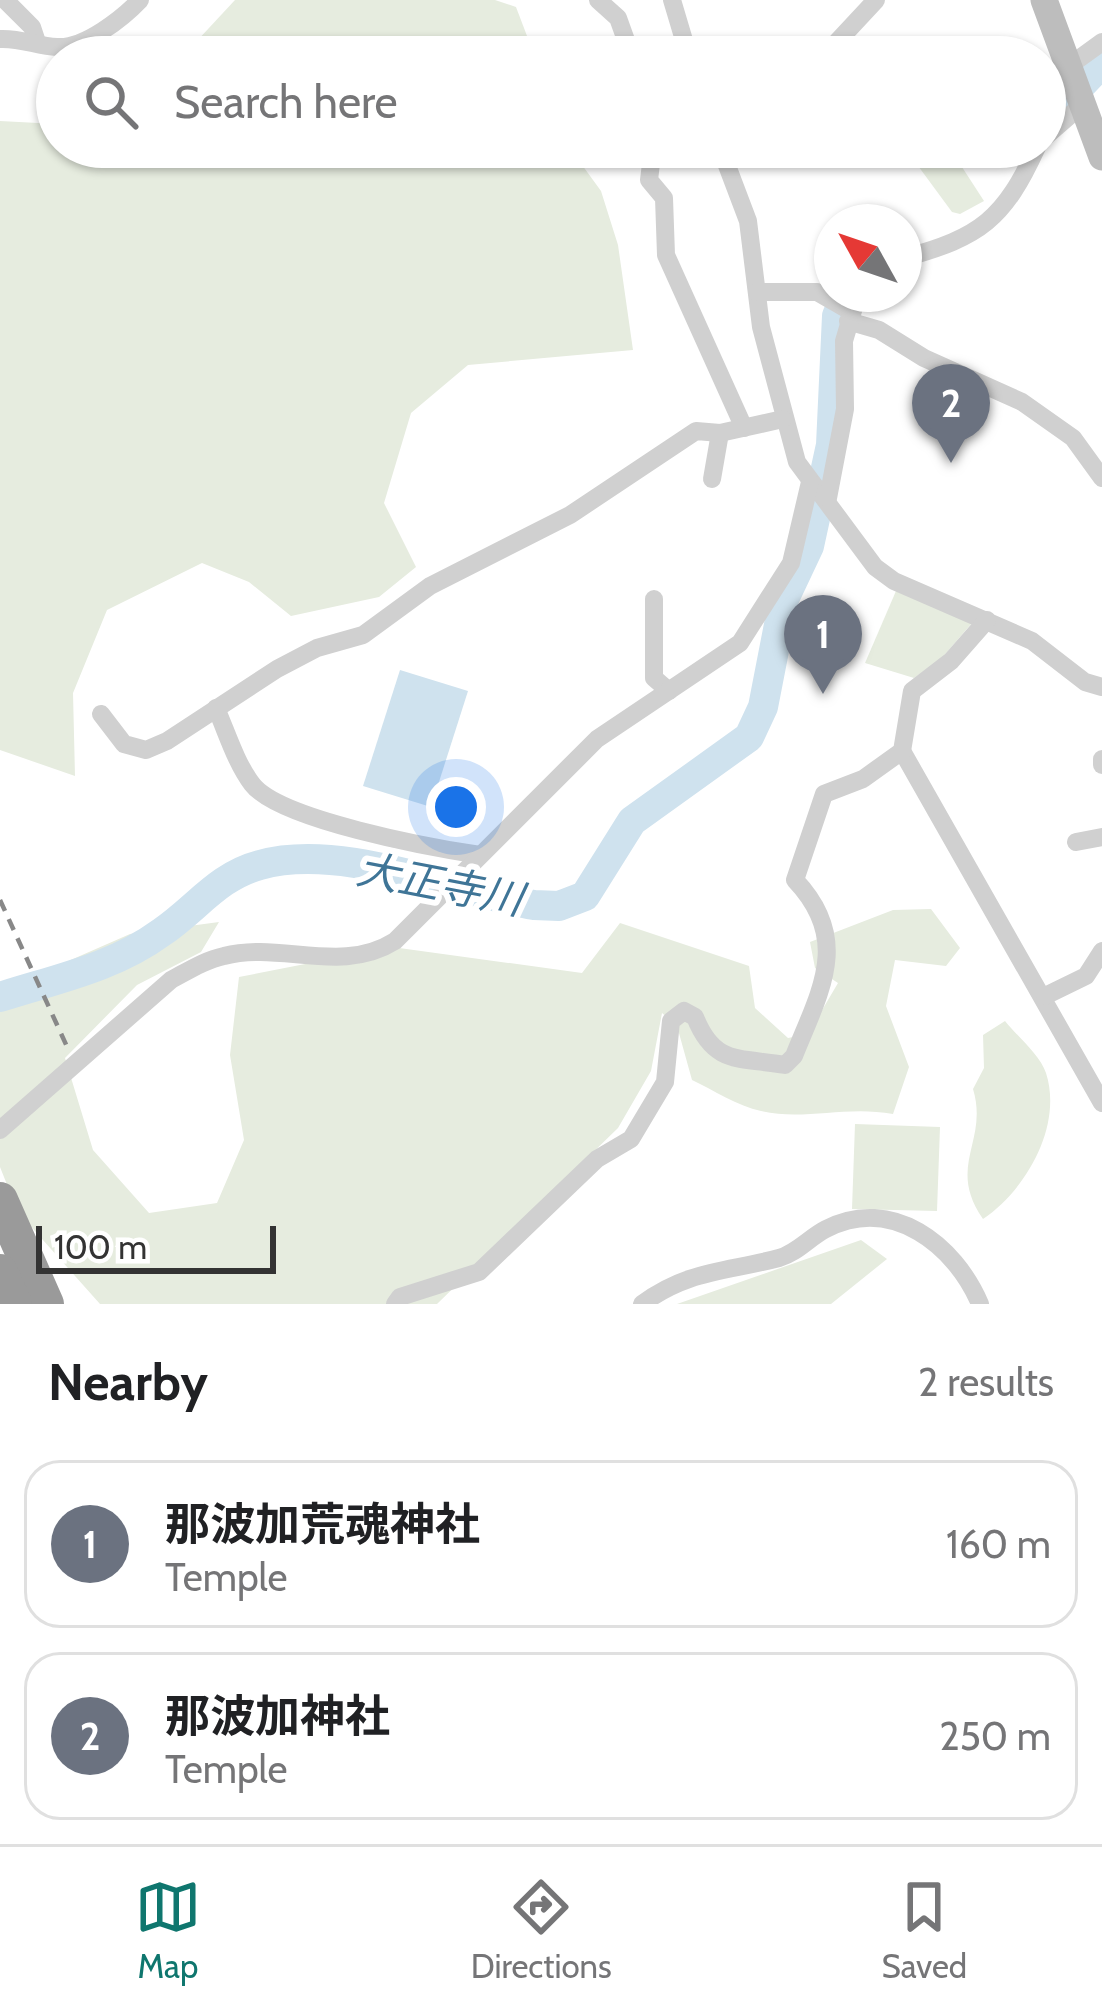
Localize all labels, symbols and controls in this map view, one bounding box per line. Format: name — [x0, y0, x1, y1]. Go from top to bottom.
search box — [36, 36, 1066, 168]
icon: search — [78, 69, 144, 135]
text: Search here — [174, 75, 398, 129]
north arrow — [814, 204, 922, 312]
pin: 2 — [912, 364, 990, 463]
pin: 1 — [784, 595, 862, 694]
your location — [426, 777, 486, 837]
water label: 大正寺川 — [353, 842, 531, 926]
scale bar — [36, 1220, 276, 1273]
text: 100 m — [54, 1227, 147, 1267]
text: Nearby — [48, 1351, 208, 1413]
text: 2 results — [918, 1358, 1054, 1406]
text: 那波加荒魂神社 — [165, 1497, 480, 1551]
text: 1 — [83, 1520, 97, 1568]
text: 160 m — [946, 1520, 1051, 1568]
text: Temple — [165, 1553, 288, 1601]
text: 那波加神社 — [165, 1689, 390, 1743]
text: 2 — [80, 1712, 100, 1760]
text: 250 m — [939, 1712, 1051, 1760]
text: Temple — [165, 1745, 288, 1793]
tab: Map — [135, 1874, 201, 1986]
tab: Directions — [471, 1874, 612, 1986]
tab: Saved — [881, 1874, 967, 1986]

